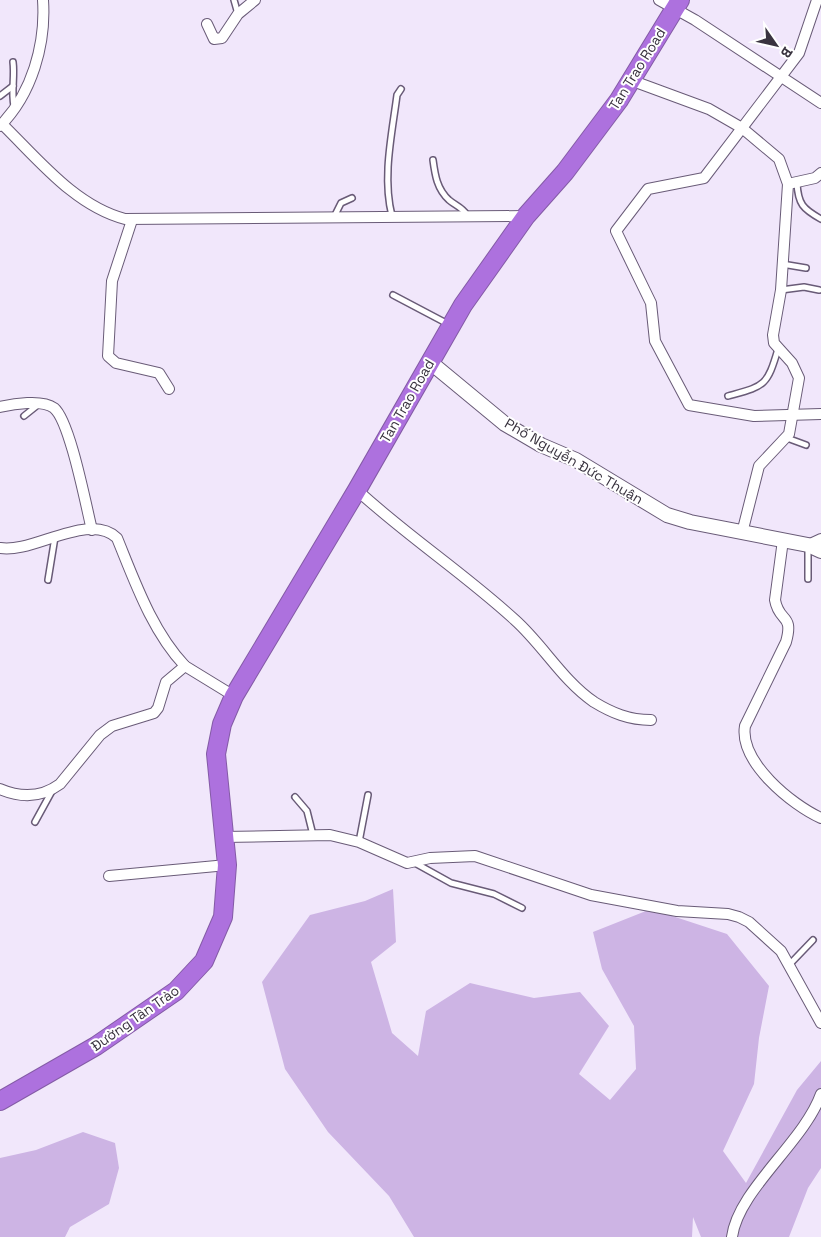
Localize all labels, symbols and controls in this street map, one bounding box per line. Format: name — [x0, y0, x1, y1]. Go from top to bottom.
north arrow — [751, 20, 801, 70]
street label: Tan Trao Road — [605, 25, 669, 113]
text: B — [777, 43, 797, 61]
street label: Tan Trao Road — [376, 356, 438, 446]
street label: Phố Nguyễn Đức Thuận — [502, 414, 646, 508]
street label: Đường Tân Trào — [87, 981, 183, 1055]

